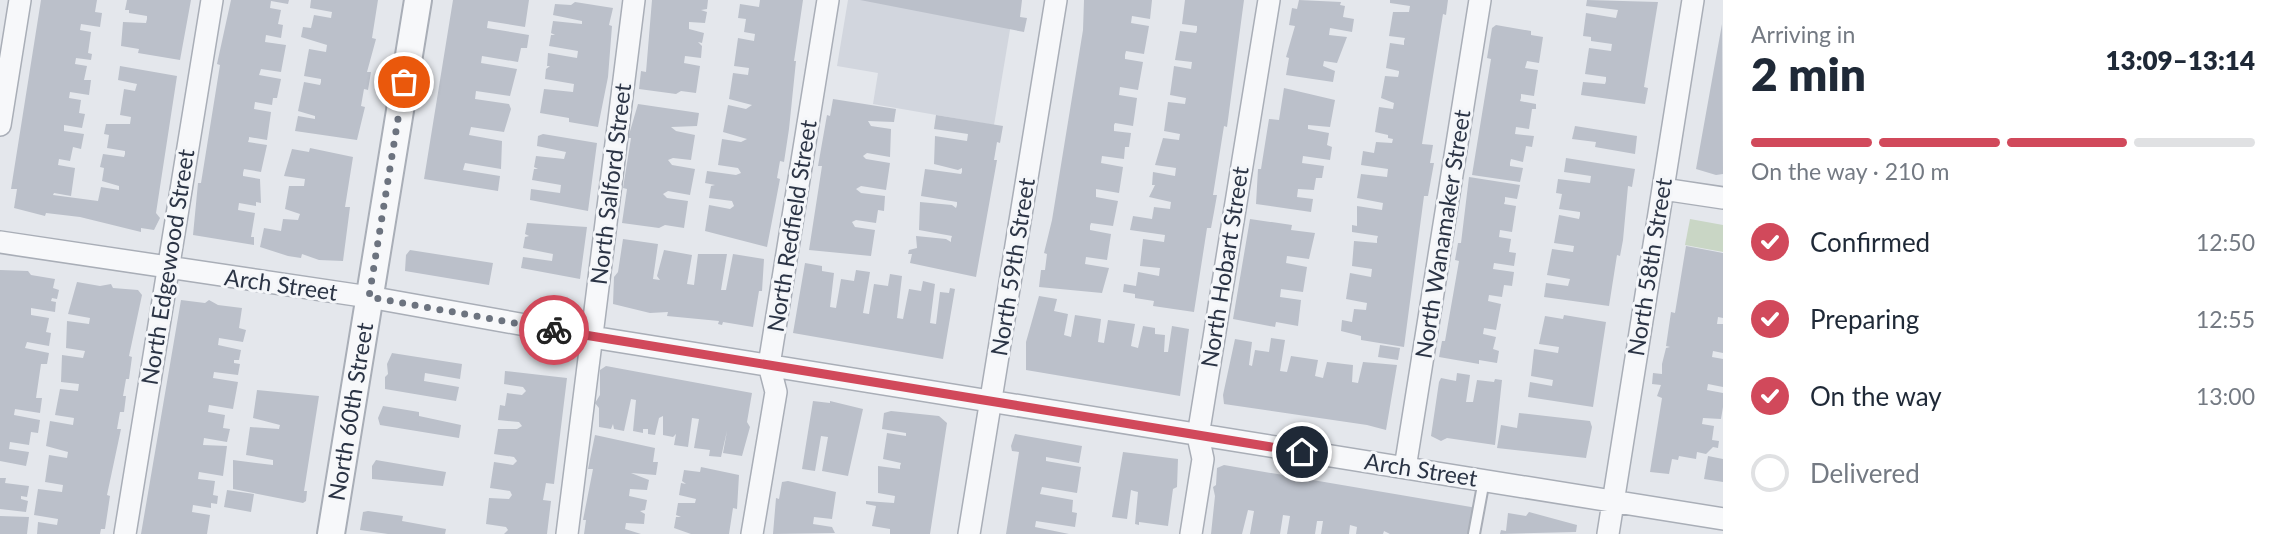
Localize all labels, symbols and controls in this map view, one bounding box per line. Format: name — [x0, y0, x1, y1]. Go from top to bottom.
text: Arriving in — [1751, 20, 1855, 48]
text: 13:09–13:14 — [2105, 44, 2255, 76]
text: 2 min — [1751, 46, 1866, 101]
pin — [374, 52, 434, 112]
icon: bag — [385, 63, 423, 101]
street label: North Salford Street — [584, 81, 636, 286]
street label: North Wanamaker Street — [1409, 107, 1476, 360]
street label: North Redfield Street — [760, 117, 822, 334]
street label: North Edgewood Street — [135, 146, 200, 387]
text: On the way · 210 m — [1751, 157, 1950, 185]
street label: North Hobart Street — [1194, 164, 1254, 369]
street label: North 59th Street — [984, 175, 1040, 358]
street label: North 58th Street — [1621, 175, 1677, 358]
icon: check — [1751, 223, 1789, 261]
text: Confirmed — [1810, 226, 1930, 258]
text: 12:50 — [2196, 228, 2255, 256]
street label: Arch Street — [223, 262, 340, 306]
courier — [519, 295, 589, 365]
icon: check — [1751, 300, 1789, 338]
text: Preparing — [1810, 303, 1919, 335]
text: 12:55 — [2196, 305, 2255, 333]
icon: bike — [535, 311, 573, 349]
street label: North 60th Street — [322, 320, 378, 502]
icon: check — [1751, 377, 1789, 415]
text: On the way — [1810, 380, 1942, 412]
text: 13:00 — [2196, 382, 2255, 410]
pin — [1272, 422, 1332, 482]
icon: home — [1283, 433, 1321, 471]
street label: Arch Street — [1363, 446, 1480, 492]
text: Delivered — [1810, 457, 1920, 489]

